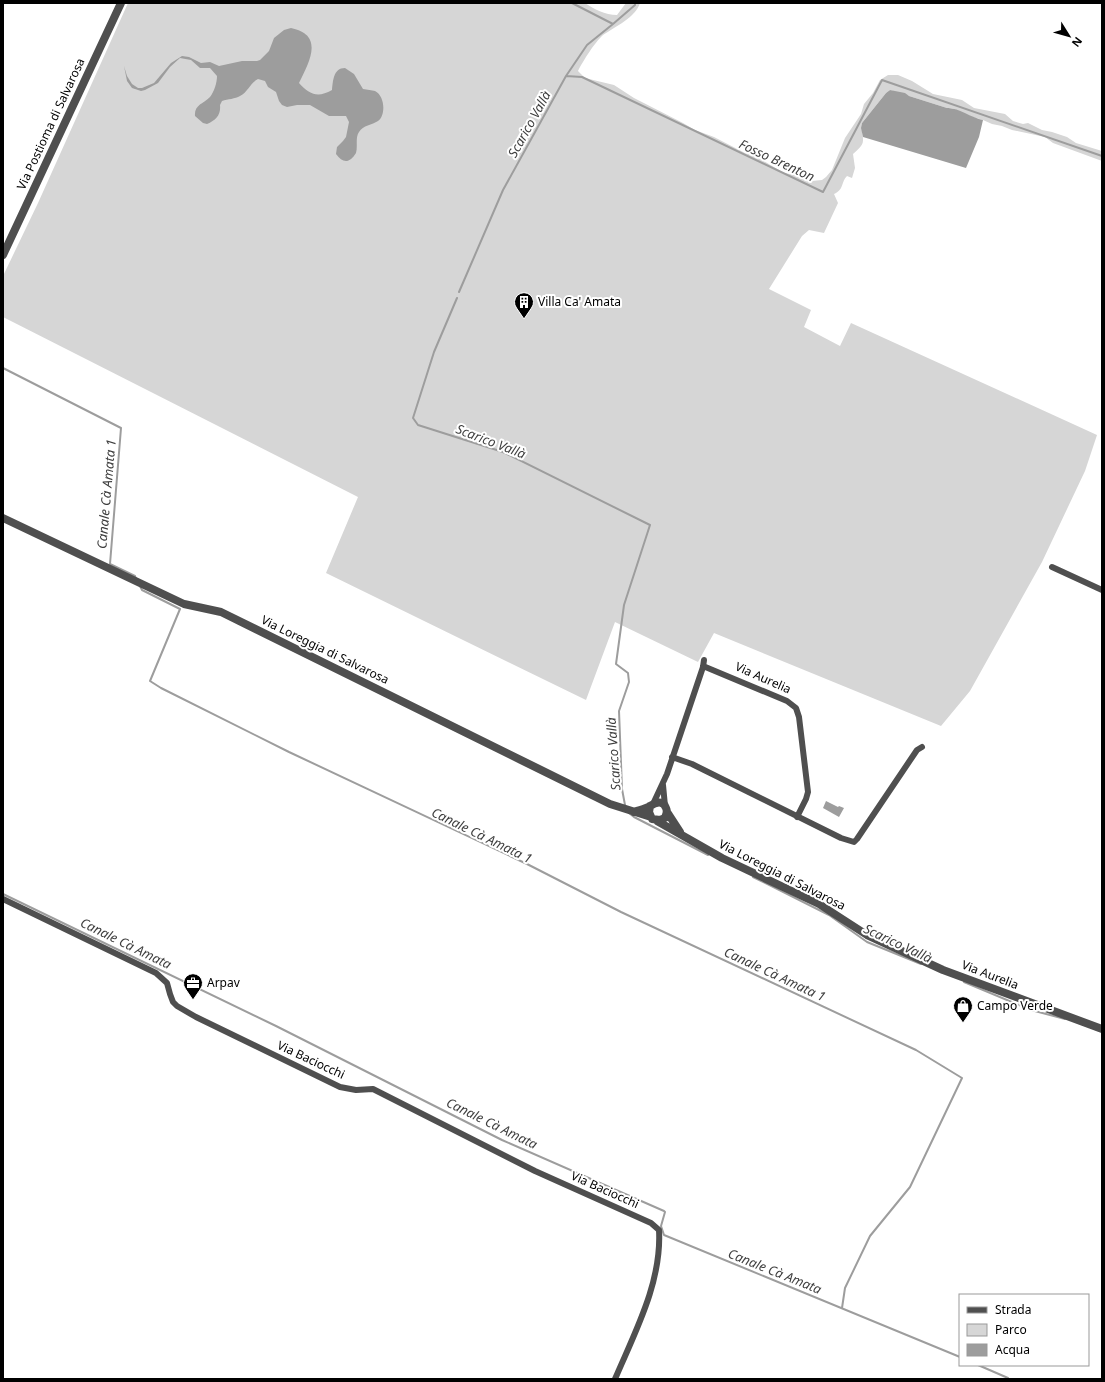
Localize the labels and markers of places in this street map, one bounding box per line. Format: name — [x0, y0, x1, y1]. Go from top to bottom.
building icon: Villa Ca' Amata — [513, 291, 535, 319]
place label: Villa Ca' Amata — [538, 293, 621, 310]
office icon: Arpav — [182, 972, 204, 1000]
place label: Arpav — [207, 974, 241, 991]
shop icon: Campo Verde — [952, 995, 974, 1023]
place label: Campo Verde — [977, 997, 1053, 1014]

